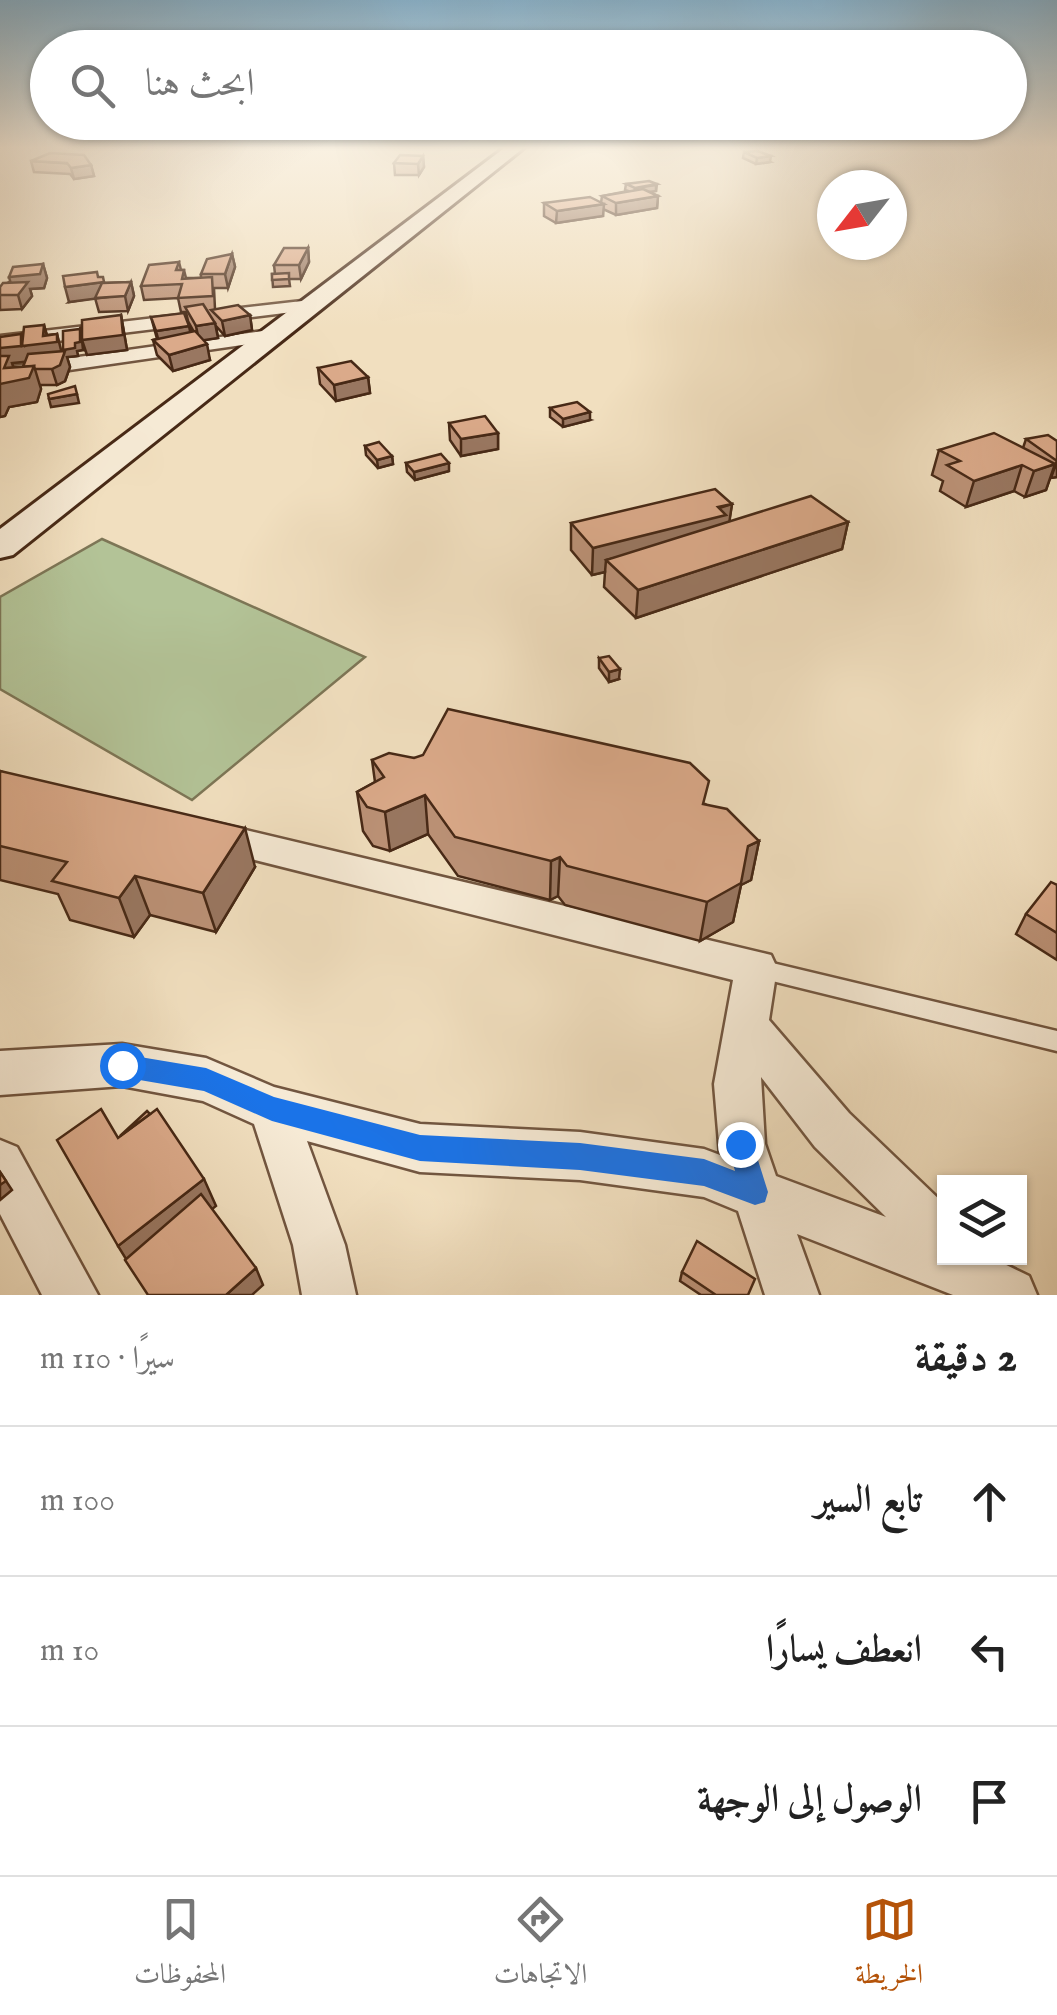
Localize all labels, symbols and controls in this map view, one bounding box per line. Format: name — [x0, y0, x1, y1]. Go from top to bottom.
search box — [30, 30, 1027, 140]
icon: search — [65, 58, 120, 113]
text: ابحث هنا — [145, 61, 255, 109]
north arrow — [817, 170, 907, 260]
route start — [100, 1043, 146, 1089]
route end — [718, 1122, 764, 1168]
map controls — [937, 1175, 1027, 1265]
button: layers — [937, 1175, 1027, 1265]
text: 2 دقيقة — [915, 1332, 1017, 1385]
text: سيرًا · 110 m — [40, 1339, 175, 1380]
icon: ahead — [962, 1474, 1017, 1529]
text: تابع السير — [814, 1477, 922, 1525]
text: 100 m — [40, 1481, 115, 1522]
icon: left — [962, 1624, 1017, 1679]
text: انعطف يسارًا — [766, 1627, 922, 1675]
text: 10 m — [40, 1631, 99, 1672]
icon: arrive — [962, 1774, 1017, 1829]
text: الوصول إلى الوجهة — [697, 1777, 922, 1825]
tab: المحفوظات — [134, 1892, 226, 2001]
tab: الاتجاهات — [494, 1892, 587, 2001]
tab: الخريطة — [855, 1892, 923, 2001]

